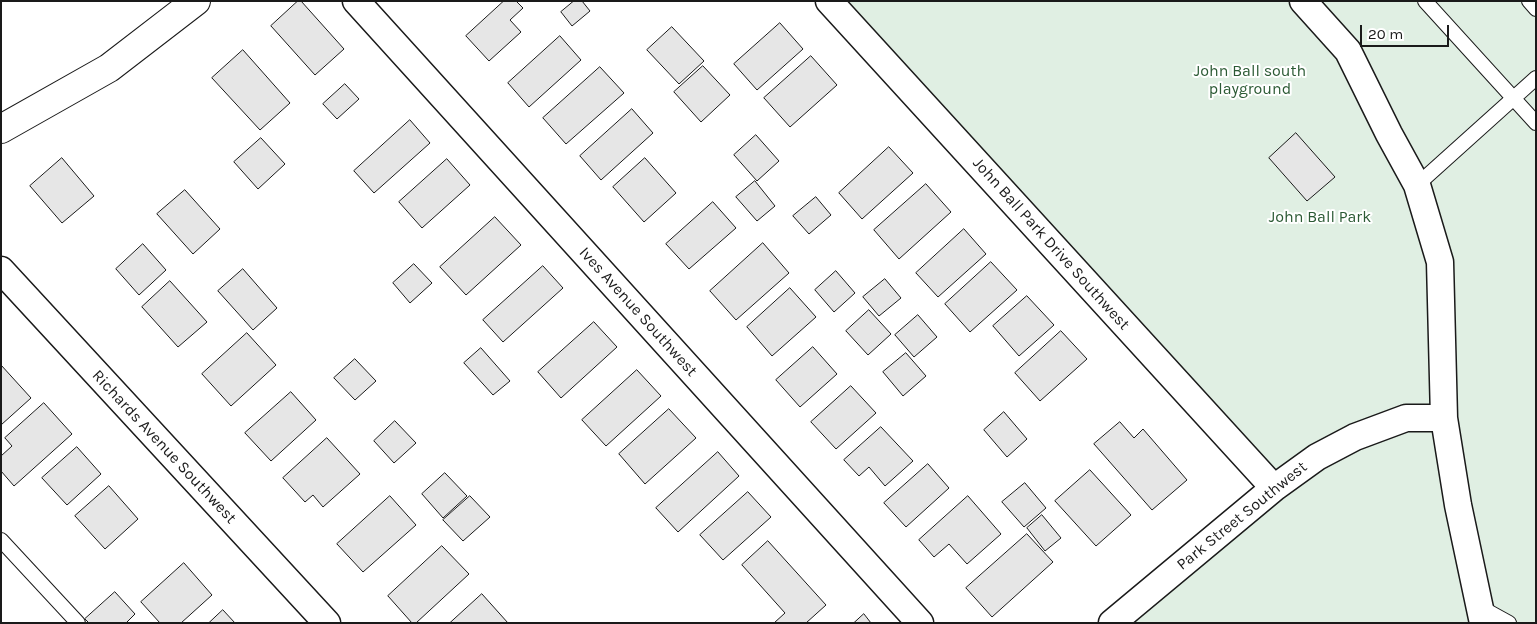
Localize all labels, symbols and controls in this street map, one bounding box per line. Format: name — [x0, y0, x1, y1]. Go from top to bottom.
scale bar — [1362, 15, 1451, 47]
text: 20 m — [1368, 25, 1403, 43]
park label: John Ball south playground — [1194, 61, 1306, 99]
street label: John Ball Park Drive Southwest — [969, 154, 1133, 334]
park label: John Ball Park — [1269, 207, 1371, 227]
street label: Ives Avenue Southwest — [575, 243, 701, 381]
street label: Richards Avenue Southwest — [88, 366, 240, 528]
street label: Park Street Southwest — [1173, 458, 1311, 574]

